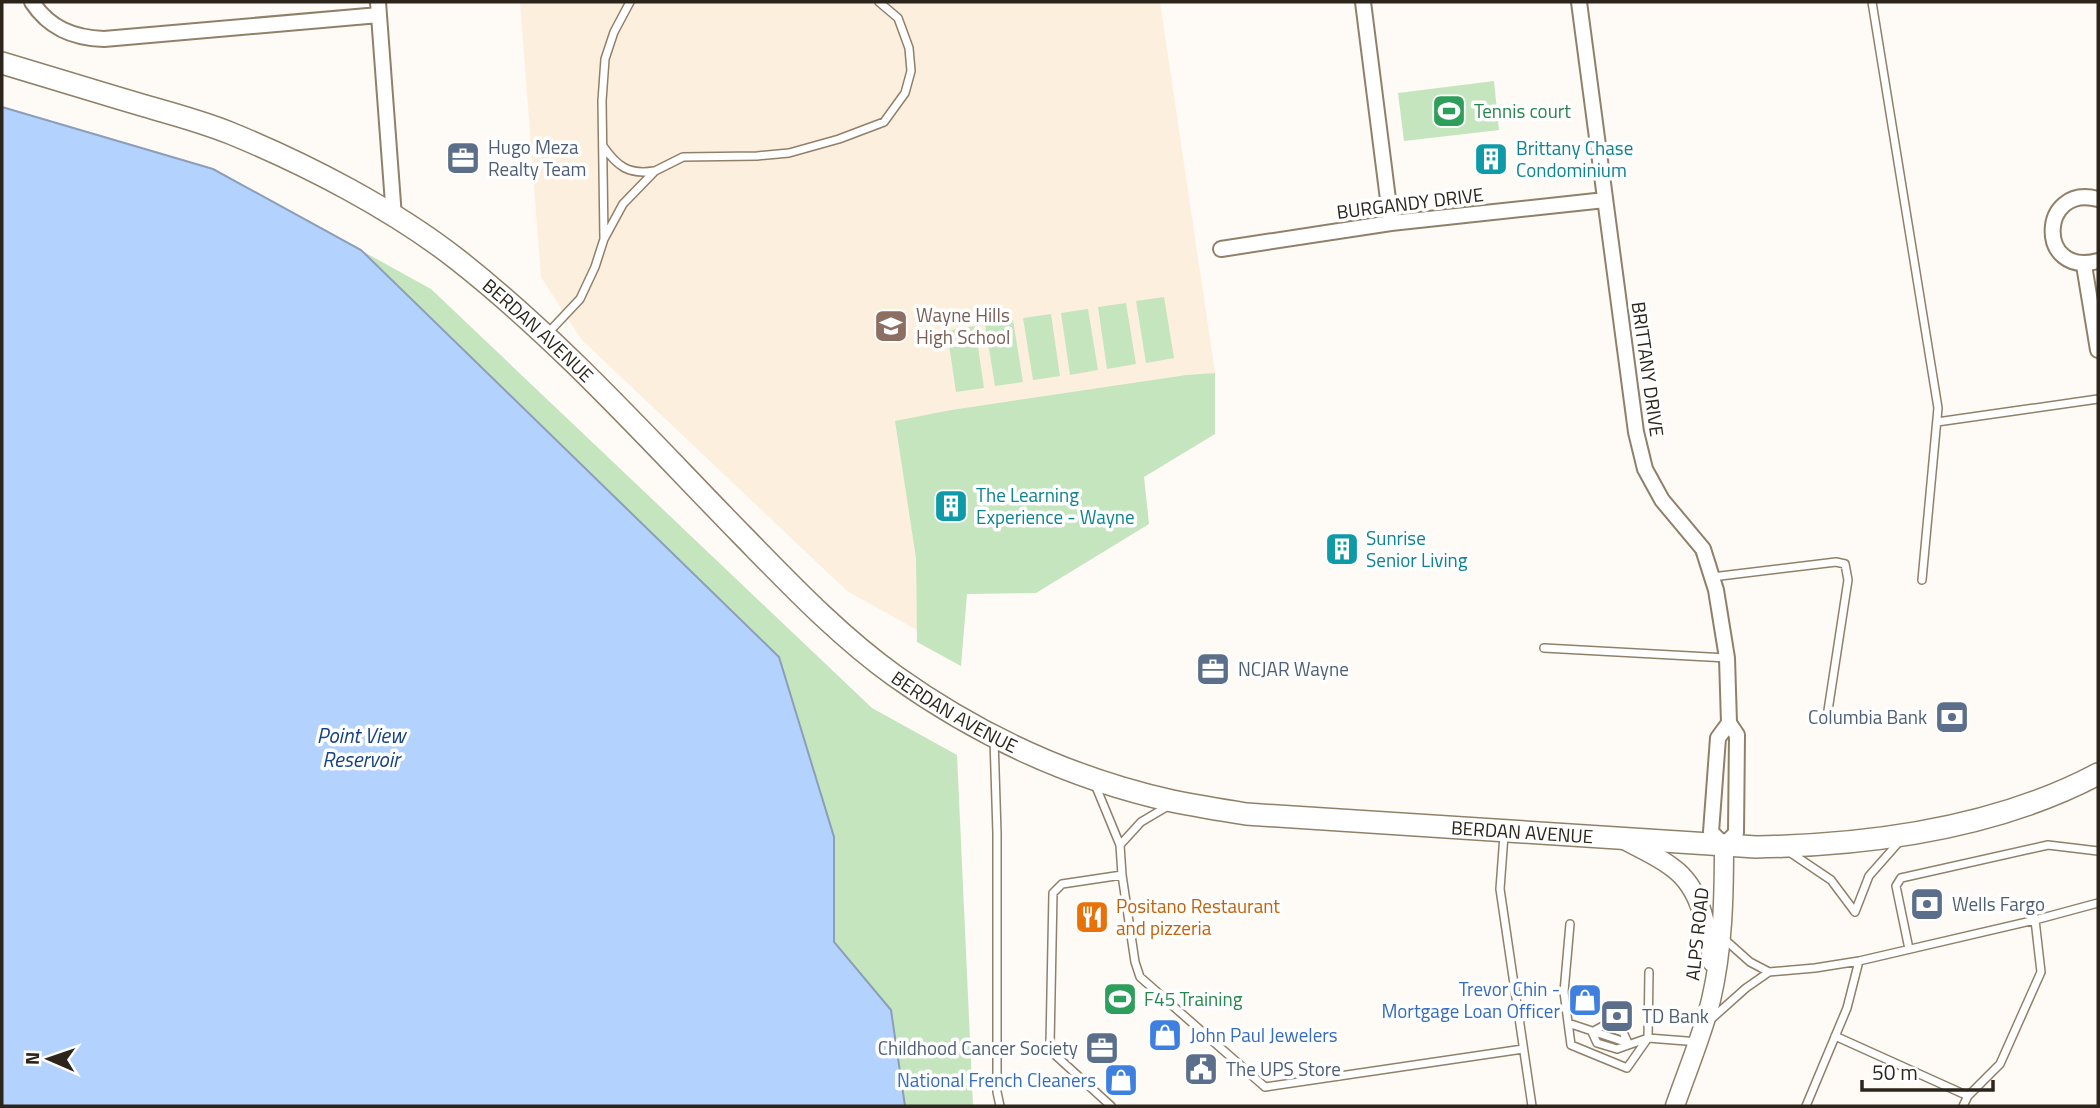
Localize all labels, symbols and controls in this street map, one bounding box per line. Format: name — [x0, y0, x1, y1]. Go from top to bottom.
sports icon: Tennis court — [1430, 92, 1468, 130]
place label: Tennis court — [1474, 96, 1571, 125]
place label: Hugo Meza Realty Team — [488, 132, 586, 183]
place label: Brittany Chase Condominium — [1516, 133, 1633, 184]
office icon: Hugo Meza Realty Team — [444, 139, 482, 177]
building icon: Brittany Chase Condominium — [1472, 140, 1510, 178]
street label: BURGANDY DRIVE — [1335, 179, 1485, 226]
street label: BERDAN AVENUE — [477, 271, 601, 389]
place label: Wayne Hills High School — [916, 300, 1010, 351]
street label: BRITTANY DRIVE — [1625, 300, 1672, 438]
school or university icon: Wayne Hills High School — [872, 307, 910, 345]
place label: The Learning Experience - Wayne — [976, 480, 1135, 531]
building icon: The Learning Experience - Wayne — [932, 487, 970, 525]
place label: Sunrise Senior Living — [1366, 523, 1468, 574]
building icon: Sunrise Senior Living — [1323, 530, 1361, 568]
office icon: NCJAR Wayne — [1194, 650, 1232, 688]
place label: NCJAR Wayne — [1238, 654, 1349, 683]
street label: BERDAN AVENUE — [886, 663, 1023, 760]
bank icon: Columbia Bank — [1933, 698, 1971, 736]
place label: Columbia Bank — [1808, 702, 1927, 731]
water label: Point View Reservoir — [317, 719, 408, 775]
street label: BERDAN AVENUE — [1450, 812, 1594, 850]
bank icon: Wells Fargo — [1908, 885, 1946, 923]
street label: ALPS ROAD — [1677, 886, 1716, 982]
place label: Wells Fargo — [1952, 889, 2045, 918]
place label: Positano Restaurant and pizzeria — [1116, 891, 1280, 942]
restaurant icon: Positano Restaurant and pizzeria — [1073, 898, 1111, 936]
place label: Trevor Chin - Mortgage Loan Officer — [1381, 974, 1560, 1025]
sports icon: F45 Training — [1101, 980, 1139, 1018]
shop icon: Trevor Chin - Mortgage Loan Officer — [1566, 981, 1604, 1019]
place label: F45 Training — [1144, 984, 1243, 1013]
bank icon: TD Bank — [1598, 997, 1636, 1035]
place label: TD Bank — [1642, 1001, 1709, 1030]
shop icon: John Paul Jewelers — [1146, 1016, 1184, 1054]
place label: John Paul Jewelers — [1190, 1020, 1338, 1049]
north arrow — [14, 1024, 84, 1094]
office icon: Childhood Cancer Society — [1083, 1029, 1121, 1067]
place label: Childhood Cancer Society — [878, 1033, 1078, 1062]
scale bar — [1862, 1048, 1993, 1092]
public building icon: The UPS Store — [1182, 1050, 1220, 1088]
text: N — [17, 1051, 46, 1065]
place label: The UPS Store — [1226, 1054, 1341, 1083]
text: 50 m — [1872, 1056, 1918, 1088]
shop icon: National French Cleaners — [1102, 1061, 1140, 1099]
place label: National French Cleaners — [897, 1065, 1096, 1094]

